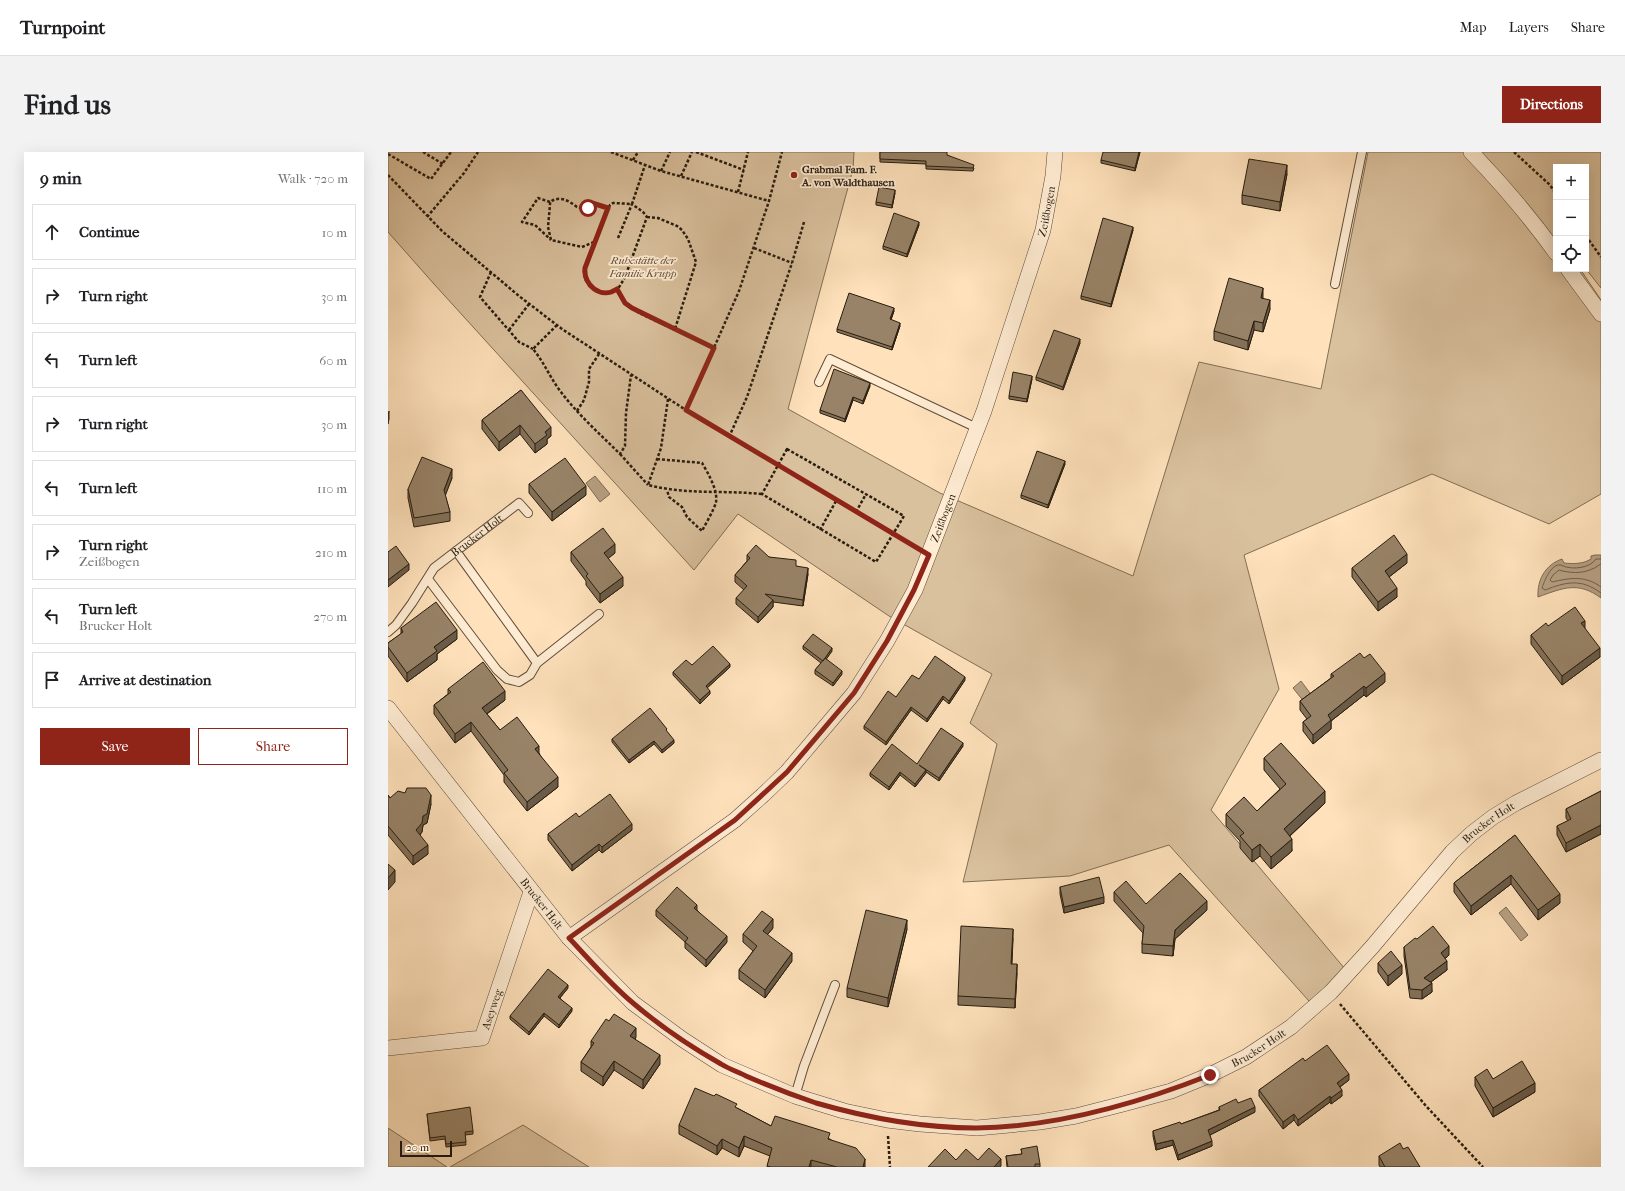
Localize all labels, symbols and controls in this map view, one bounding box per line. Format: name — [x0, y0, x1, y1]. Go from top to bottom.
text: Turnpoint — [20, 17, 105, 39]
text: Map — [1460, 19, 1487, 36]
text: Layers — [1509, 19, 1549, 36]
text: Share — [1571, 19, 1605, 36]
button: Directions — [1502, 86, 1601, 123]
text: Find us — [24, 88, 111, 121]
place label: Grabmal Fam. F. A. von Waldthausen — [801, 163, 895, 189]
map controls — [1553, 164, 1589, 272]
button: + — [1553, 164, 1589, 200]
text: 9 min — [40, 168, 82, 188]
marker: Grabmal Fam. F. A. von Waldthausen — [789, 170, 799, 180]
text: Walk · 720 m — [278, 171, 348, 186]
street label: Zeißbogen — [1035, 184, 1058, 238]
route start — [579, 199, 597, 217]
button: − — [1553, 200, 1589, 236]
icon: ahead — [41, 221, 63, 243]
text: Continue — [79, 223, 139, 241]
text: 10 m — [322, 225, 347, 240]
button: locate — [1553, 236, 1589, 272]
park label: Ruhestätte der Familie Krupp — [608, 254, 677, 280]
icon: right — [41, 285, 63, 307]
text: Turn right — [79, 287, 148, 305]
text: 30 m — [321, 289, 347, 304]
icon: left — [41, 349, 63, 371]
text: Turn left — [79, 351, 137, 369]
text: 60 m — [319, 353, 347, 368]
icon: right — [41, 413, 63, 435]
text: Turn right — [79, 415, 148, 433]
text: 30 m — [321, 417, 347, 432]
icon: left — [41, 477, 63, 499]
text: Turn left — [79, 479, 137, 497]
text: 110 m — [317, 481, 347, 496]
street label: Zeißbogen — [927, 491, 958, 544]
street label: Brucker Holt — [448, 511, 505, 559]
text: Turn right — [79, 536, 148, 554]
icon: right — [41, 541, 63, 563]
text: 210 m — [315, 545, 347, 560]
text: Zeißbogen — [79, 554, 140, 569]
text: Turn left — [79, 600, 137, 618]
icon: left — [41, 605, 63, 627]
text: 270 m — [313, 609, 347, 624]
text: Brucker Holt — [79, 618, 152, 633]
icon: arrive — [41, 669, 63, 691]
text: Arrive at destination — [79, 671, 211, 689]
button: Save — [40, 728, 190, 765]
button: Share — [198, 728, 348, 765]
street label: Brucker Holt — [1459, 799, 1517, 846]
street label: Brucker Holt — [518, 875, 566, 932]
street label: Aseyweg — [479, 987, 505, 1032]
street label: Brucker Holt — [1229, 1026, 1288, 1070]
route end — [1201, 1066, 1219, 1084]
scale bar — [400, 1139, 452, 1158]
text: 20 m — [406, 1141, 429, 1154]

